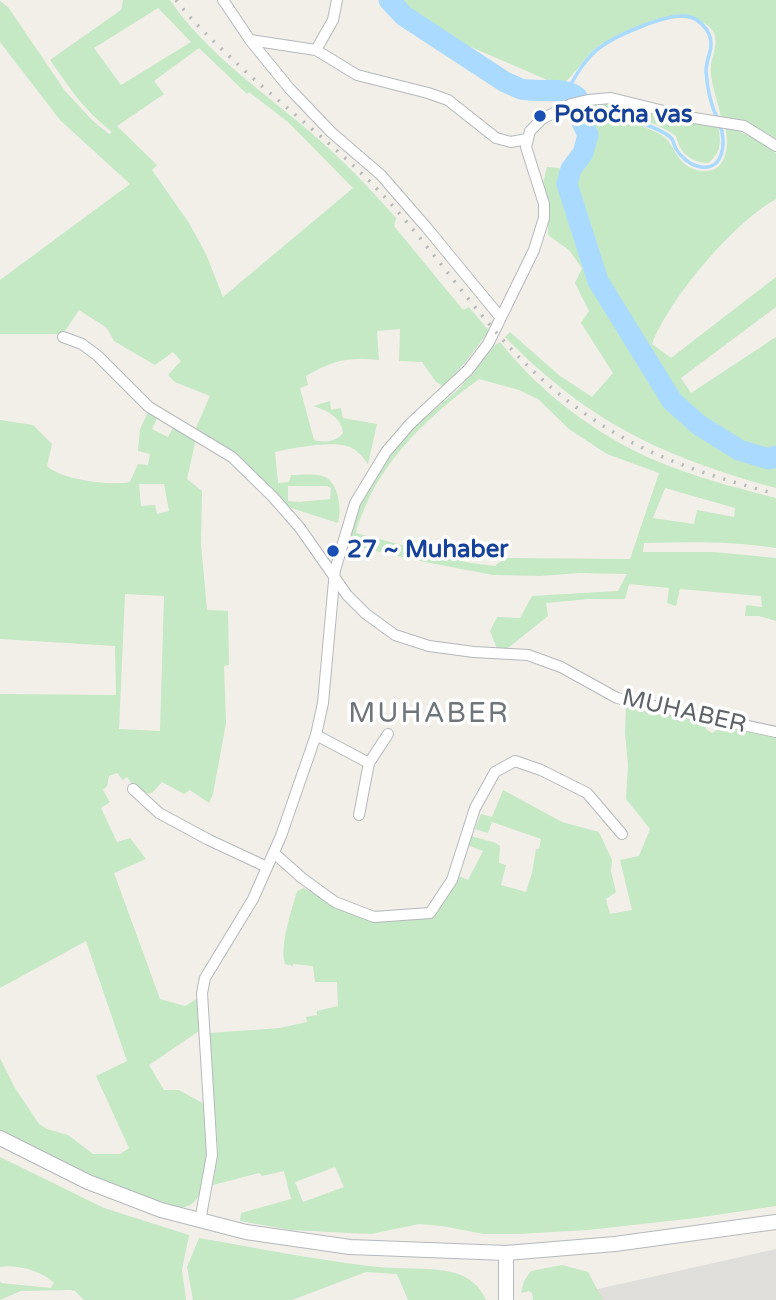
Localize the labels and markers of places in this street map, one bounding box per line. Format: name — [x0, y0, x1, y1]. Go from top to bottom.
place label: Potočna vas — [554, 102, 693, 130]
marker: Potočna vas — [532, 108, 548, 124]
place label: 27 ~ Muhaber — [347, 537, 508, 565]
marker: 27 ~ Muhaber — [325, 543, 341, 559]

